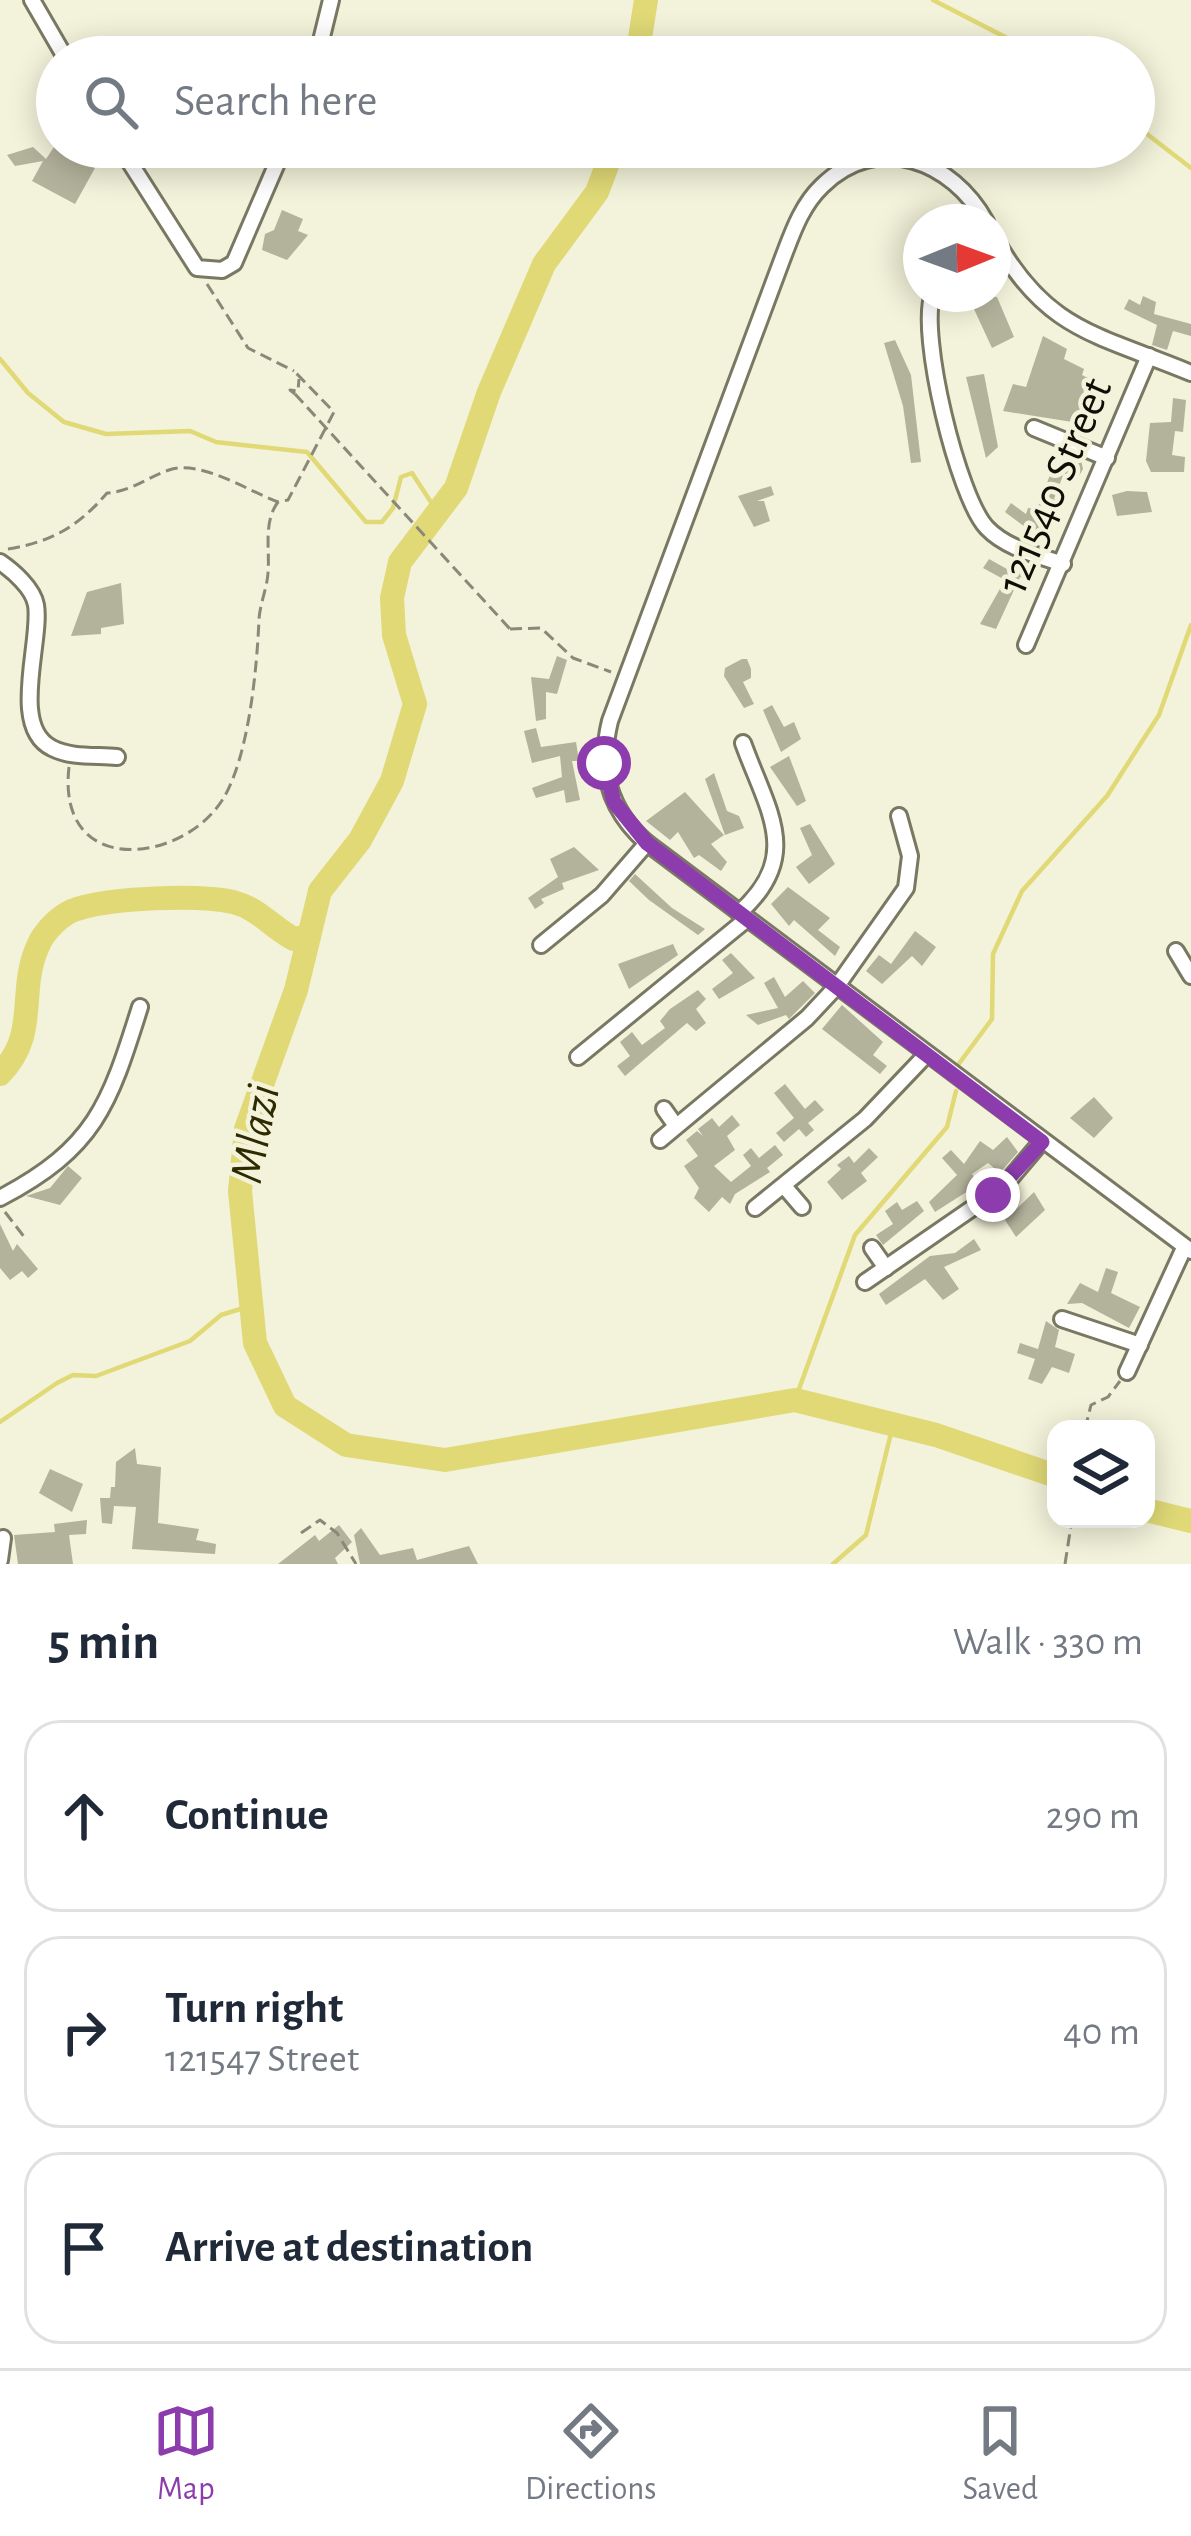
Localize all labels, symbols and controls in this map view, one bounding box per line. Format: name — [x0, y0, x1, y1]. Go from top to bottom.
search box — [36, 36, 1155, 168]
icon: search — [78, 69, 144, 135]
text: Search here — [174, 79, 377, 124]
north arrow — [903, 204, 1011, 312]
street label: 121540 Street — [990, 372, 1120, 600]
route start — [577, 736, 631, 790]
water label: Mlazi — [223, 1081, 289, 1187]
route end — [966, 1168, 1020, 1222]
map controls — [1047, 1420, 1155, 1528]
button: layers — [1047, 1420, 1155, 1528]
text: 5 min — [48, 1617, 159, 1668]
text: Walk · 330 m — [953, 1623, 1143, 1662]
icon: ahead — [51, 1783, 117, 1849]
text: Continue — [165, 1793, 329, 1838]
text: 290 m — [1046, 1797, 1140, 1836]
text: Turn right — [165, 1986, 343, 2031]
icon: right — [51, 1999, 117, 2065]
text: 40 m — [1063, 2013, 1140, 2052]
text: 121547 Street — [165, 2040, 359, 2079]
icon: arrive — [51, 2215, 117, 2281]
text: Arrive at destination — [165, 2225, 533, 2270]
tab: Map — [153, 2398, 219, 2510]
tab: Directions — [525, 2398, 656, 2510]
tab: Saved — [962, 2398, 1038, 2510]

